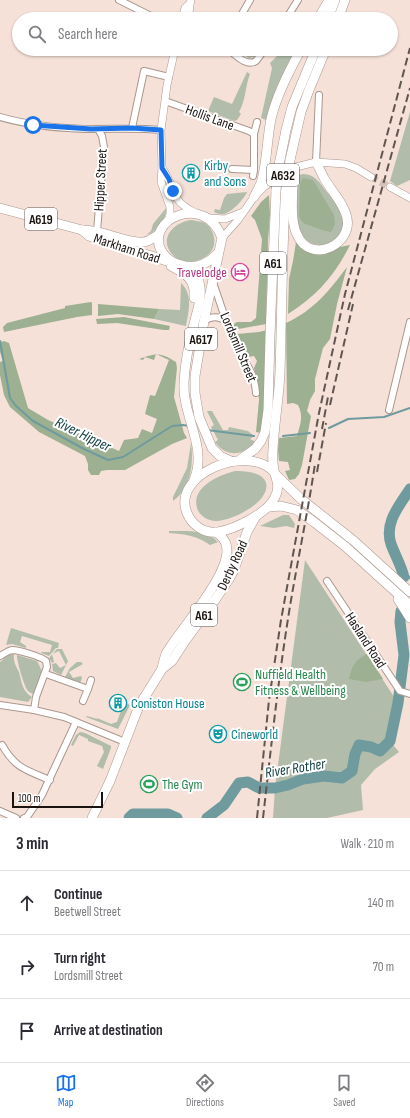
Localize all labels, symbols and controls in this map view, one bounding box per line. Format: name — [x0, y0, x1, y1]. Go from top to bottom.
search box — [12, 12, 398, 56]
icon: search — [26, 23, 48, 45]
text: Search here — [58, 25, 118, 44]
street label: Hollis Lane — [183, 101, 236, 134]
route start — [24, 116, 42, 134]
street label: Hipper Street — [90, 148, 111, 212]
place label: Kirby and Sons — [204, 157, 246, 190]
building icon: Kirby and Sons — [181, 163, 201, 183]
road number: A632 — [267, 164, 299, 186]
route end — [164, 182, 182, 200]
road number: A619 — [25, 208, 57, 230]
street label: Markham Road — [91, 230, 162, 267]
road number: A61 — [260, 252, 286, 274]
hotel icon: Travelodge — [230, 262, 250, 282]
place label: Travelodge — [177, 264, 227, 281]
street label: Lordsmill Street — [216, 310, 261, 385]
road number: A617 — [185, 328, 217, 350]
water label: River Hipper — [52, 413, 115, 456]
street label: Derby Road — [214, 537, 251, 593]
road number: A61 — [191, 604, 217, 626]
street label: Hasland Road — [341, 609, 390, 671]
place label: Nuffield Health Fitness & Wellbeing — [255, 666, 346, 699]
sports icon: Nuffield Health Fitness & Wellbeing — [232, 672, 252, 692]
building icon: Coniston House — [108, 693, 128, 713]
place label: Coniston House — [131, 695, 205, 712]
theatre icon: Cineworld — [208, 724, 228, 744]
place label: Cineworld — [231, 726, 278, 743]
water label: River Rother — [263, 754, 327, 783]
sports icon: The Gym — [139, 774, 159, 794]
place label: The Gym — [162, 776, 203, 793]
scale bar — [12, 790, 103, 809]
text: 100 m — [18, 792, 40, 805]
text: 3 min — [16, 834, 49, 854]
text: Walk · 210 m — [341, 836, 394, 852]
text: Continue — [54, 885, 103, 904]
icon: ahead — [16, 892, 38, 914]
text: 140 m — [368, 895, 394, 911]
text: Beetwell Street — [54, 904, 121, 920]
text: Turn right — [54, 949, 106, 968]
icon: right — [16, 956, 38, 978]
text: 70 m — [373, 959, 394, 975]
text: Lordsmill Street — [54, 968, 123, 984]
icon: arrive — [16, 1020, 38, 1042]
text: Arrive at destination — [54, 1021, 163, 1040]
tab: Map — [55, 1072, 77, 1109]
tab: Directions — [186, 1072, 224, 1109]
tab: Saved — [333, 1072, 355, 1109]

